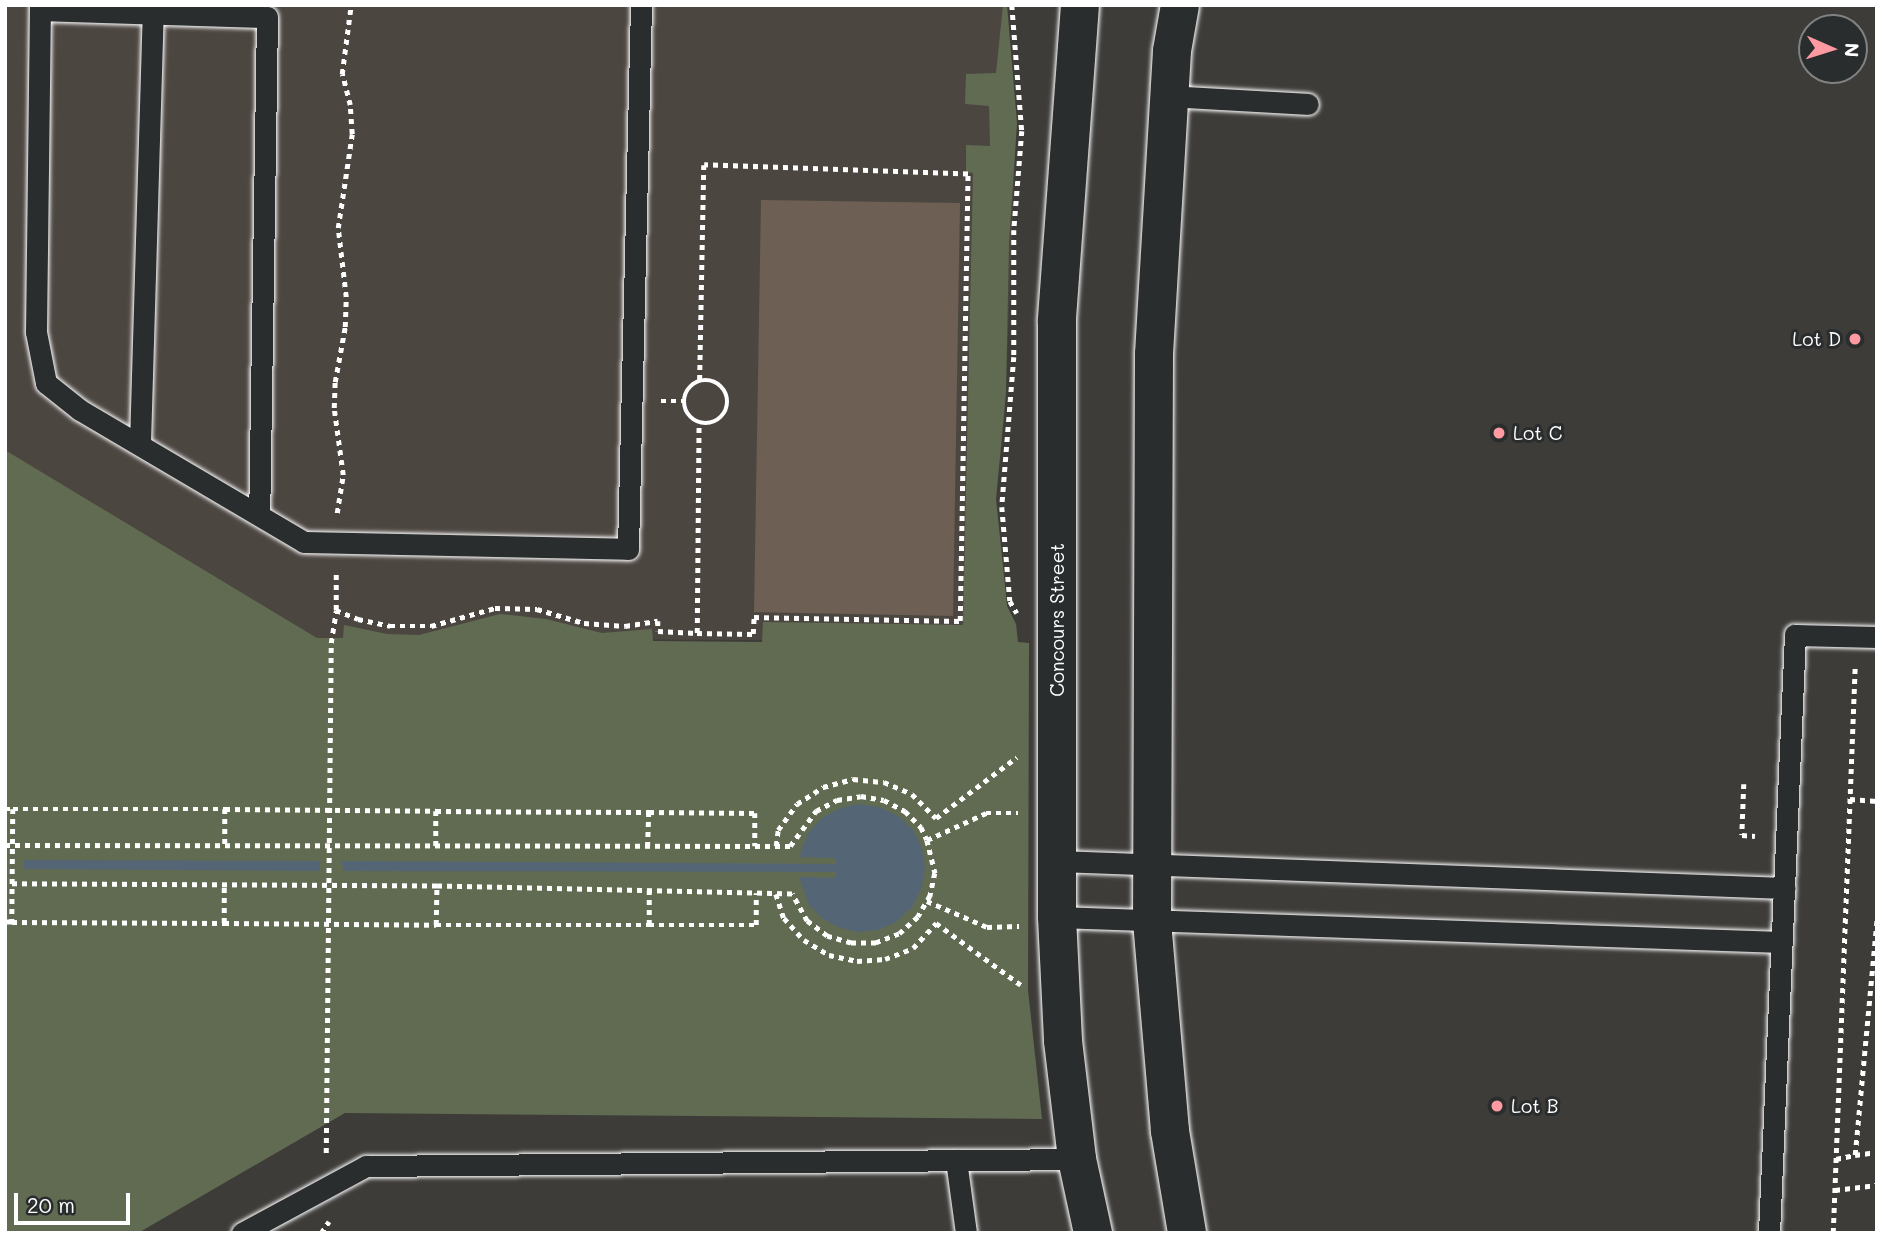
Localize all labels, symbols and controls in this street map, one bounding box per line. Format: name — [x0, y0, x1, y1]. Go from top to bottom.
north arrow — [1798, 14, 1868, 84]
text: N — [1840, 42, 1865, 58]
place label: Lot D — [1792, 328, 1841, 350]
marker: Lot D — [1847, 331, 1863, 347]
place label: Lot C — [1513, 422, 1562, 444]
marker: Lot C — [1491, 425, 1507, 441]
street label: Concours Street — [1046, 543, 1068, 697]
place label: Lot B — [1511, 1095, 1558, 1117]
marker: Lot B — [1489, 1098, 1505, 1114]
scale bar — [18, 1178, 133, 1222]
text: 20 m — [27, 1191, 75, 1218]

